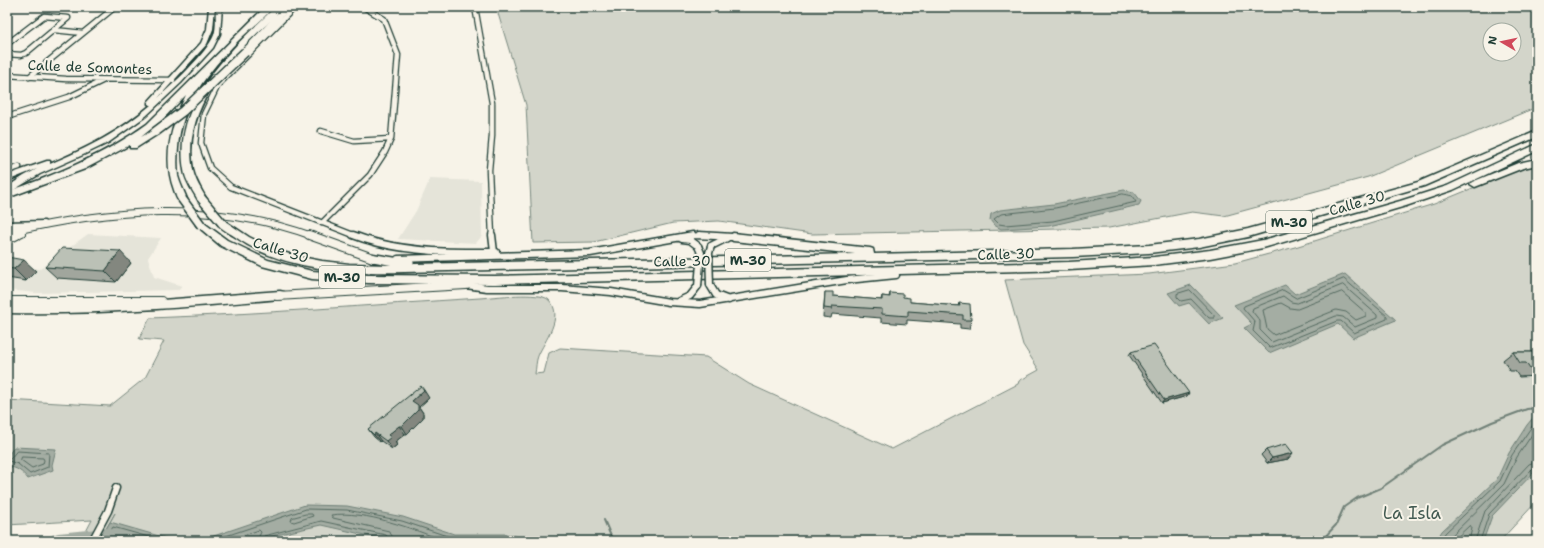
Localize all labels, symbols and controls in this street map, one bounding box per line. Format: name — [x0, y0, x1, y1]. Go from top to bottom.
north arrow — [1482, 22, 1522, 62]
text: N — [1485, 35, 1501, 46]
street label: Calle de Somontes — [27, 56, 153, 78]
street label: Calle 30 — [1327, 186, 1387, 220]
road number: M-30 — [1266, 211, 1312, 233]
street label: Calle 30 — [251, 233, 311, 267]
street label: Calle 30 — [977, 244, 1035, 264]
road number: M-30 — [725, 249, 771, 271]
street label: Calle 30 — [653, 252, 711, 270]
road number: M-30 — [319, 266, 365, 288]
park label: La Isla — [1383, 502, 1442, 524]

